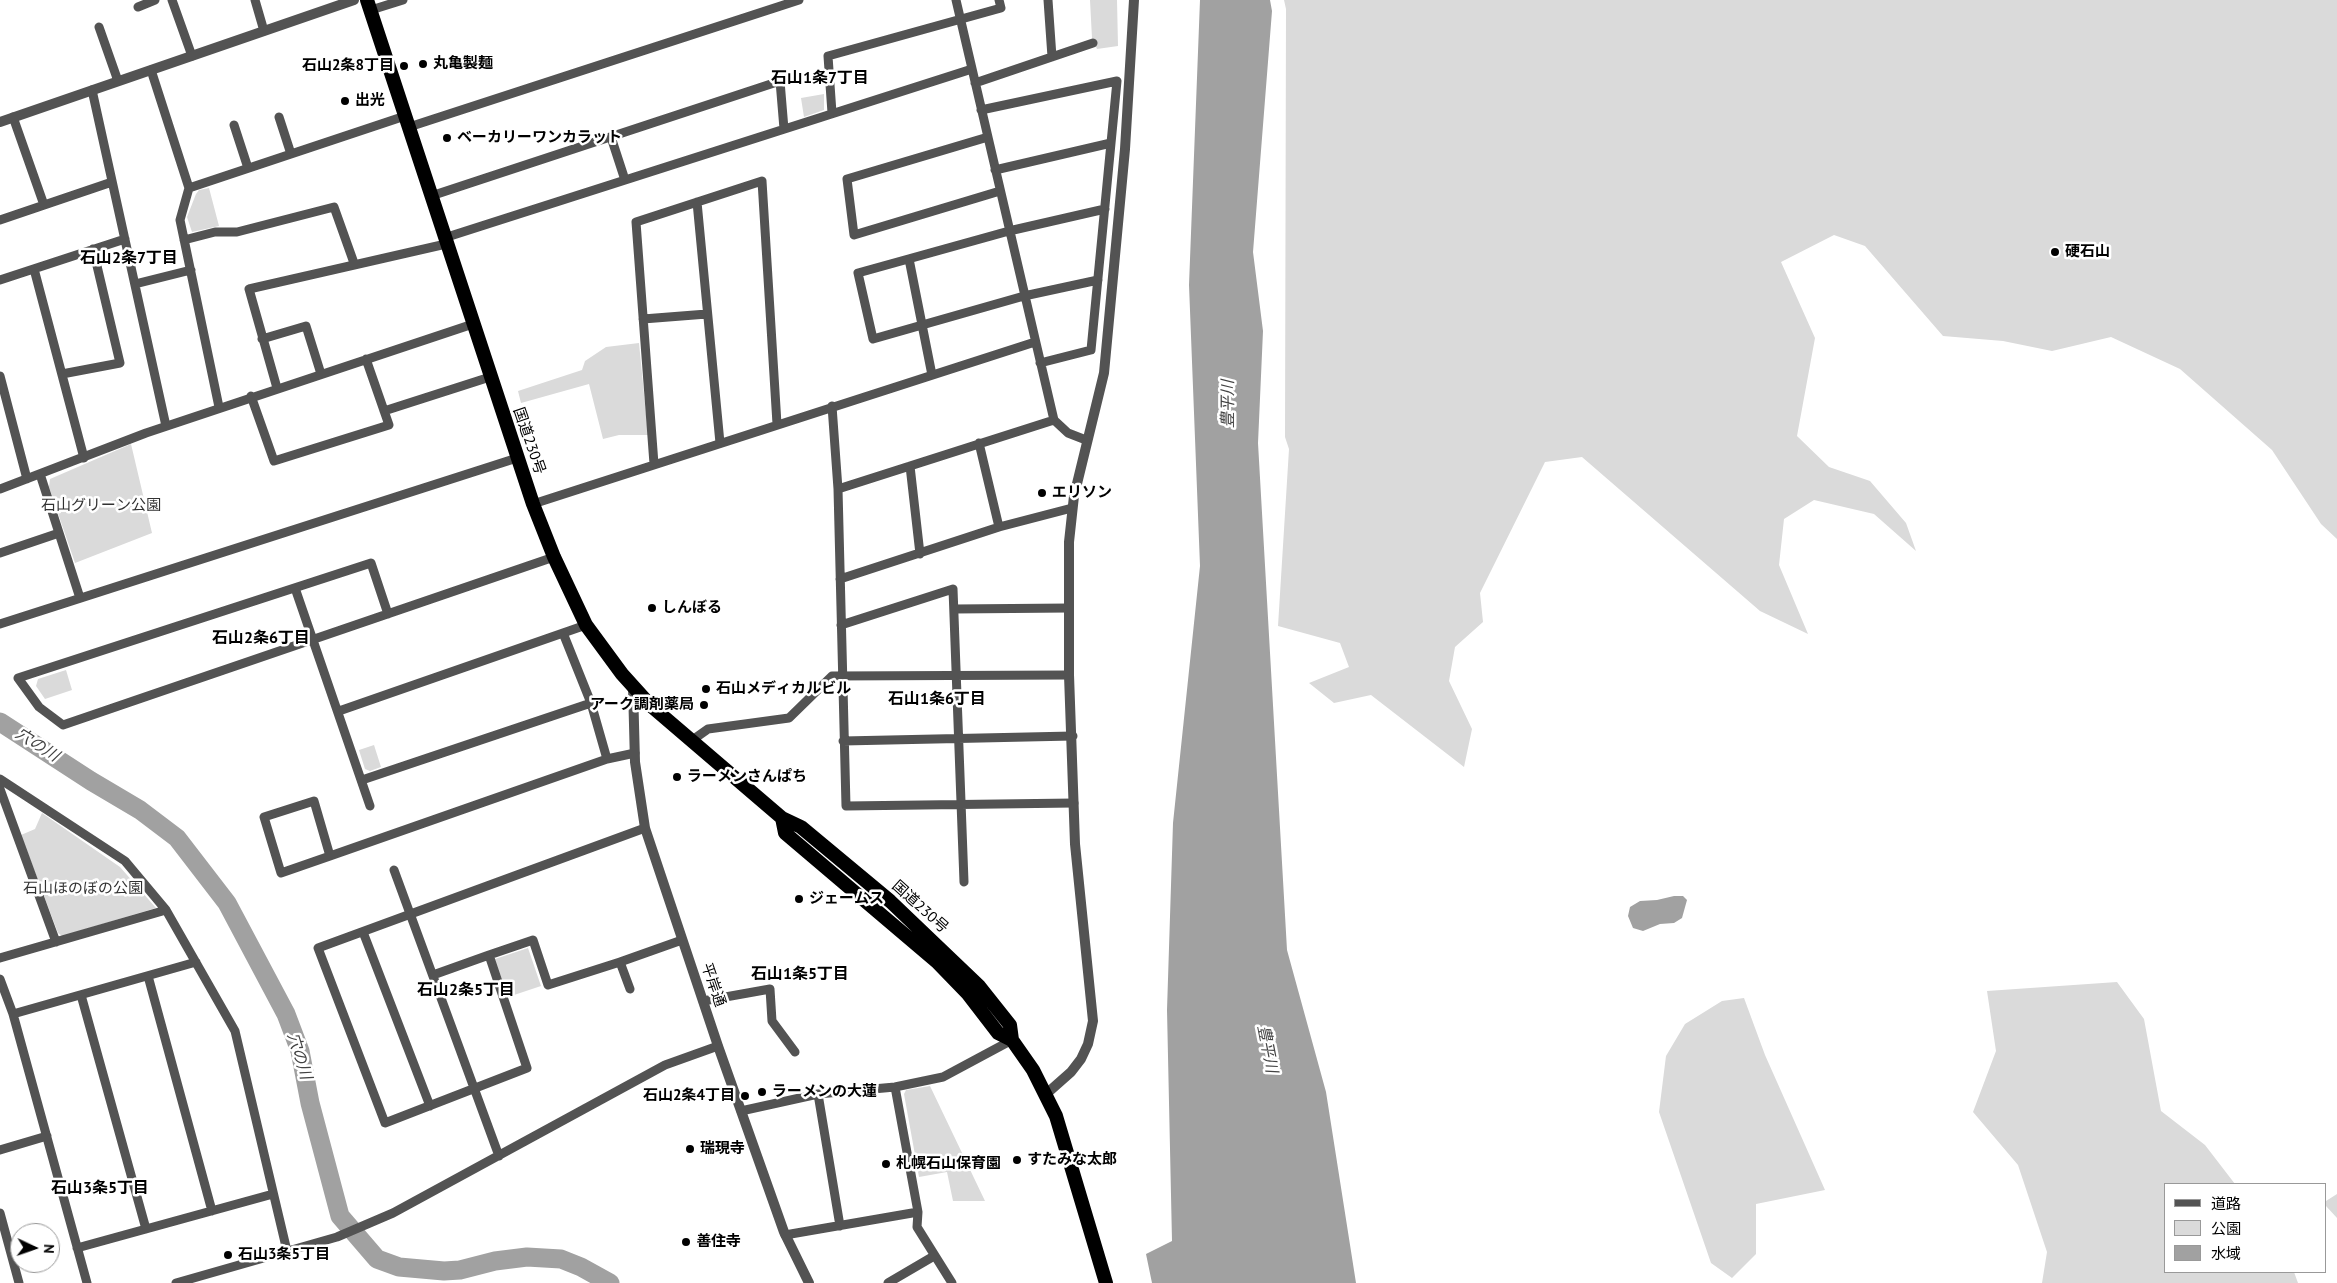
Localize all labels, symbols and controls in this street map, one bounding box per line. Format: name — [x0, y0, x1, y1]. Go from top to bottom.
place label: 丸亀製麺 — [433, 55, 493, 73]
place label: 石山2条8丁目 — [302, 57, 394, 75]
marker: 丸亀製麺 — [417, 58, 429, 70]
marker: 石山2条8丁目 — [398, 60, 410, 72]
district label: 石山1条7丁目 — [771, 68, 869, 88]
place label: 出光 — [355, 92, 385, 110]
marker: 出光 — [339, 95, 351, 107]
place label: ベーカリーワンカラット — [457, 129, 622, 147]
marker: ベーカリーワンカラット — [441, 132, 453, 144]
place label: 硬石山 — [2065, 243, 2110, 261]
marker: 硬石山 — [2049, 246, 2061, 258]
district label: 石山2条7丁目 — [80, 248, 178, 268]
water label: 豊平川 — [1218, 380, 1238, 428]
street label: 国道230号 — [509, 405, 549, 477]
place label: エリソン — [1052, 484, 1112, 502]
marker: エリソン — [1036, 487, 1048, 499]
park label: 石山グリーン公園 — [41, 497, 161, 515]
place label: しんぼる — [662, 599, 722, 617]
marker: しんぼる — [646, 602, 658, 614]
district label: 石山2条6丁目 — [212, 628, 310, 648]
place label: 石山メディカルビル — [716, 680, 851, 698]
marker: 石山メディカルビル — [700, 683, 712, 695]
district label: 石山1条6丁目 — [888, 689, 986, 709]
place label: アーク調剤薬局 — [590, 696, 694, 714]
marker: アーク調剤薬局 — [698, 699, 710, 711]
water label: 穴の川 — [12, 724, 62, 766]
place label: ラーメンさんぱち — [687, 768, 807, 786]
marker: ラーメンさんぱち — [671, 771, 683, 783]
street label: 国道230号 — [888, 877, 952, 937]
park label: 石山ほのぼの公園 — [23, 880, 143, 898]
place label: ジェームス — [809, 890, 884, 908]
marker: ジェームス — [793, 893, 805, 905]
street label: 平岸通 — [697, 961, 729, 1009]
district label: 石山1条5丁目 — [751, 964, 849, 984]
district label: 石山2条5丁目 — [417, 980, 515, 1000]
water label: 豊平川 — [1253, 1024, 1281, 1074]
water label: 穴の川 — [283, 1030, 315, 1082]
place label: ラーメンの大蓮 — [772, 1083, 877, 1101]
marker: ラーメンの大蓮 — [756, 1086, 768, 1098]
place label: 石山2条4丁目 — [643, 1087, 735, 1105]
marker: 石山2条4丁目 — [739, 1090, 751, 1102]
place label: 瑞現寺 — [700, 1140, 745, 1158]
marker: 瑞現寺 — [684, 1143, 696, 1155]
place label: すたみな太郎 — [1027, 1151, 1117, 1169]
marker: すたみな太郎 — [1011, 1154, 1023, 1166]
place label: 札幌石山保育園 — [896, 1155, 1001, 1173]
marker: 札幌石山保育園 — [880, 1158, 892, 1170]
district label: 石山3条5丁目 — [51, 1178, 149, 1198]
legend — [2164, 1183, 2327, 1273]
text: 道路 — [2211, 1194, 2241, 1213]
text: 公園 — [2211, 1219, 2241, 1238]
north arrow — [10, 1223, 60, 1273]
place label: 善住寺 — [696, 1233, 741, 1251]
marker: 善住寺 — [680, 1236, 692, 1248]
text: N — [40, 1244, 58, 1254]
text: 水域 — [2211, 1244, 2241, 1263]
place label: 石山3条5丁目 — [238, 1246, 330, 1264]
marker: 石山3条5丁目 — [222, 1249, 234, 1261]

